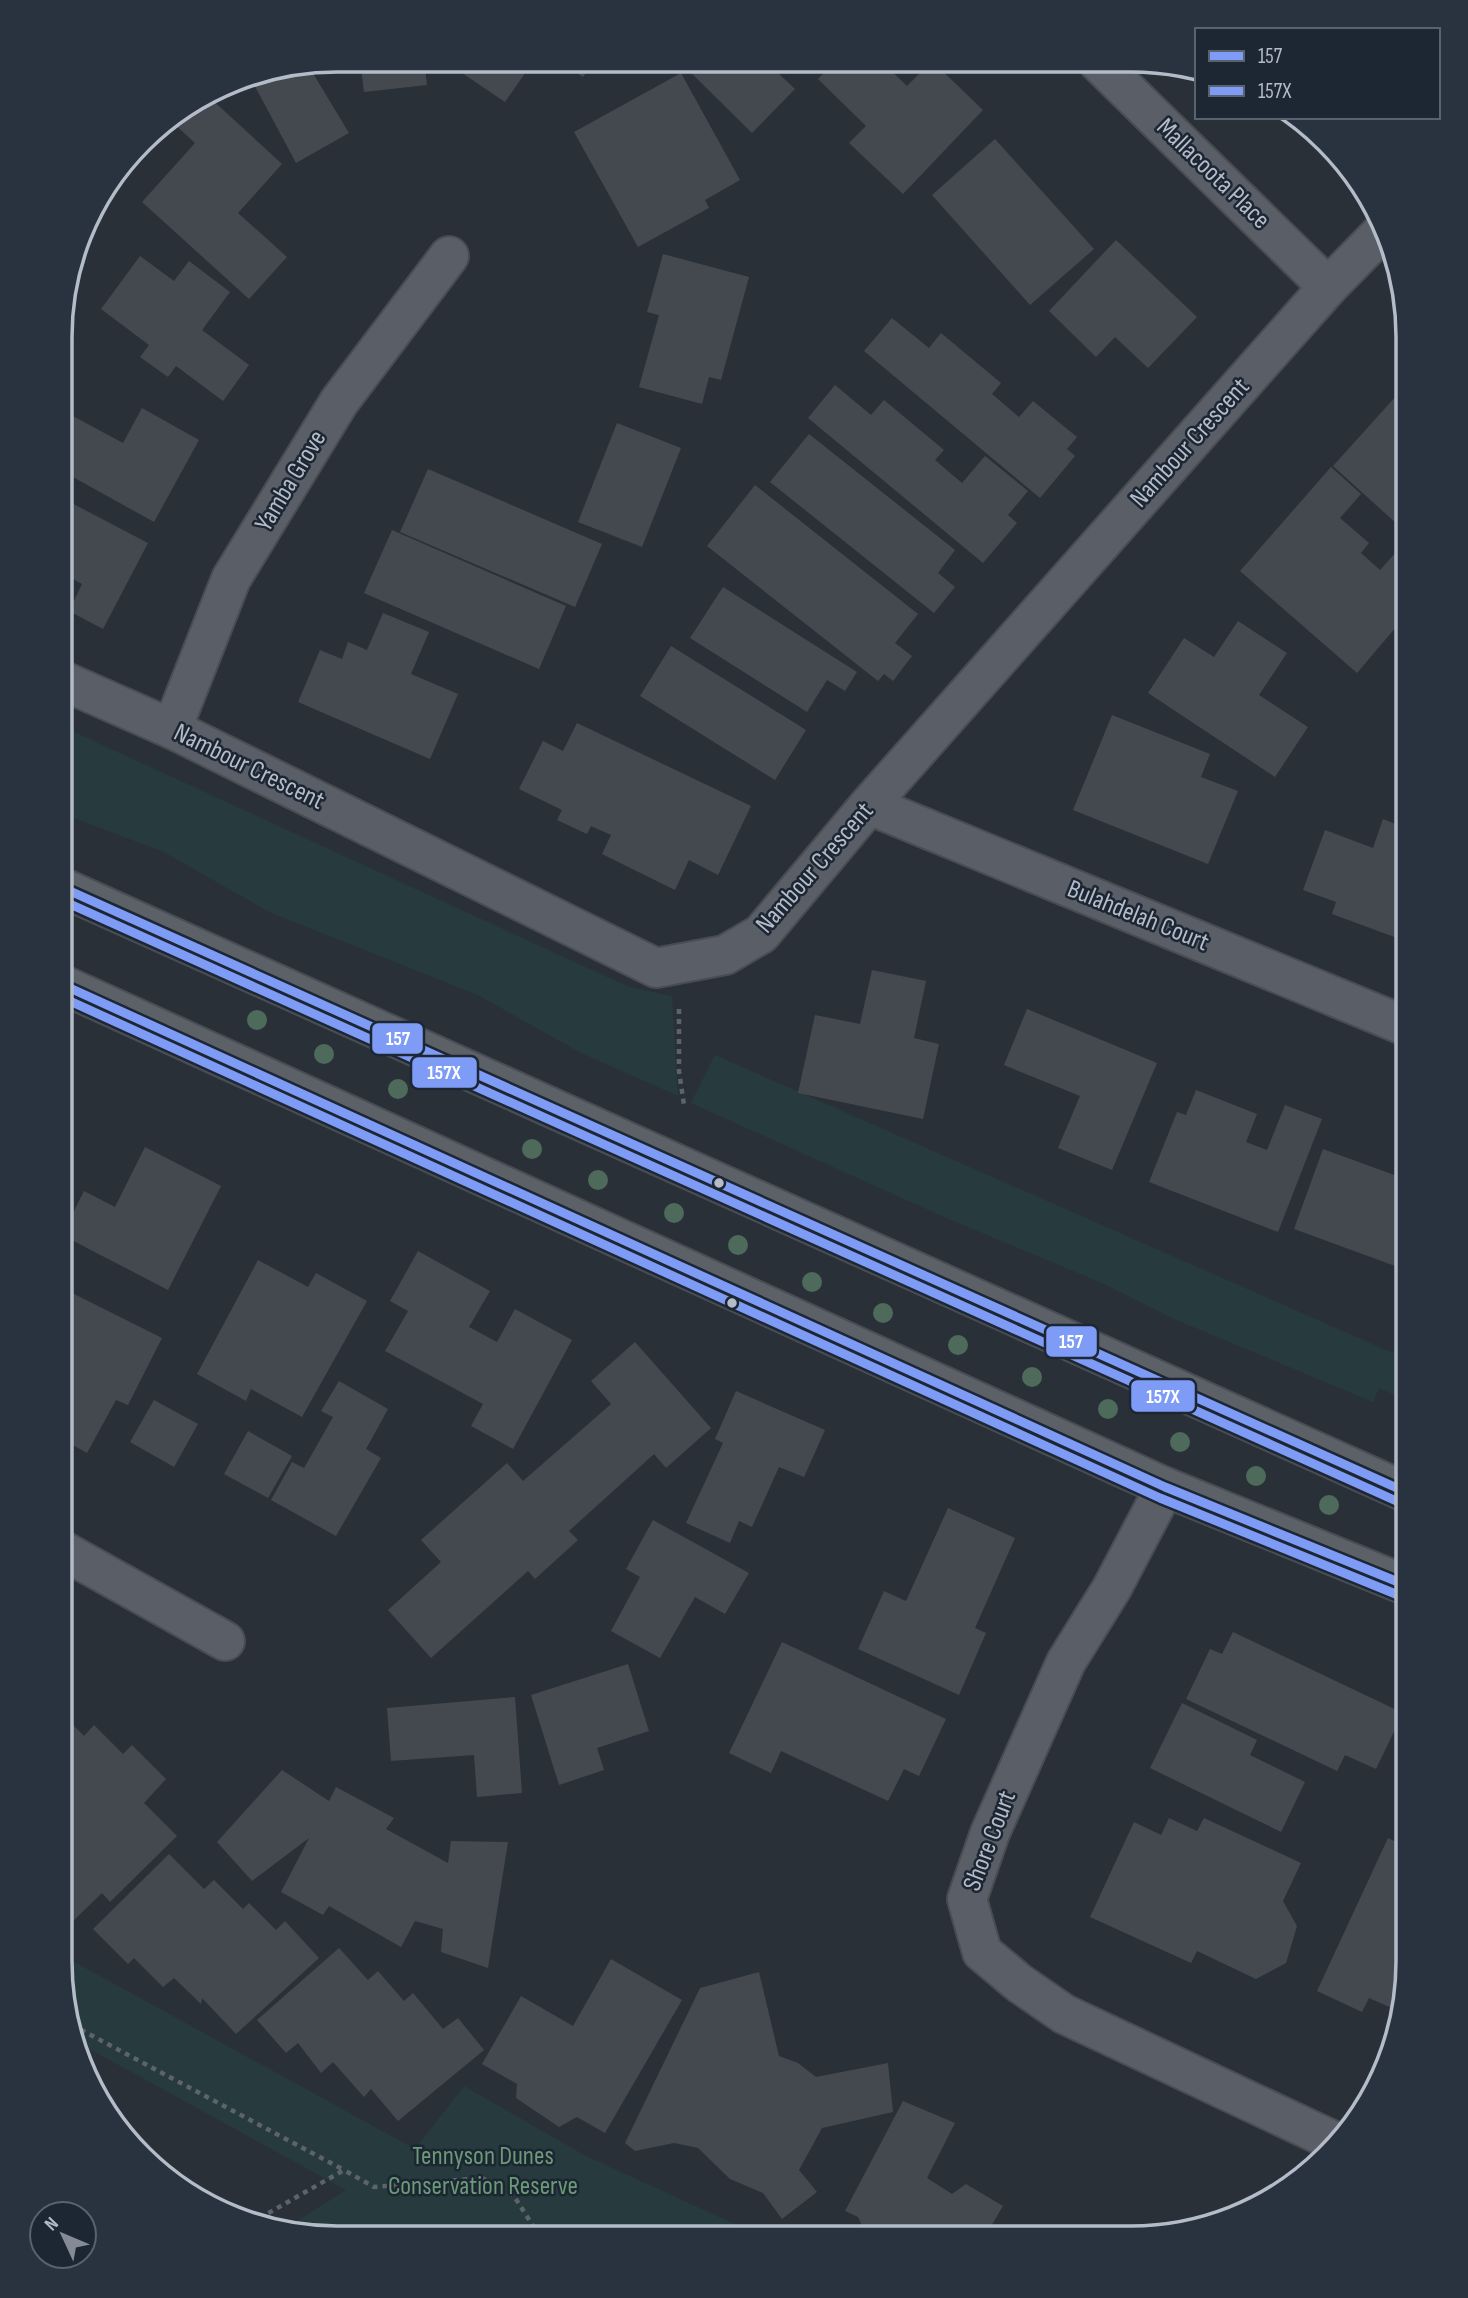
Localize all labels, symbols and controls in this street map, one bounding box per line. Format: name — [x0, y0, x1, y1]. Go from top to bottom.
legend — [1195, 28, 1440, 119]
text: 157 — [1258, 44, 1283, 69]
text: 157X — [1258, 79, 1291, 104]
street label: Mallacoota Place — [1150, 112, 1276, 236]
street label: Nambour Crescent — [1124, 372, 1256, 514]
street label: Yamba Grove — [249, 425, 333, 537]
street label: Nambour Crescent — [169, 717, 329, 817]
street label: Nambour Crescent — [750, 796, 880, 940]
street label: Bulahdelah Court — [1063, 874, 1213, 958]
line badge: 157 — [371, 1022, 424, 1055]
text: 157 — [386, 1028, 411, 1051]
line badge: 157X — [411, 1056, 478, 1089]
text: 157X — [427, 1062, 461, 1085]
unlabelled marker — [712, 1176, 726, 1190]
unlabelled marker — [725, 1296, 739, 1310]
line badge: 157 — [1045, 1325, 1098, 1358]
text: 157 — [1059, 1331, 1084, 1354]
line badge: 157X — [1130, 1379, 1196, 1413]
text: 157X — [1146, 1386, 1180, 1409]
street label: Shore Court — [957, 1787, 1023, 1895]
park label: Tennyson Dunes Conservation Reserve — [388, 2141, 578, 2202]
north arrow — [28, 2200, 98, 2270]
text: N — [40, 2213, 64, 2236]

